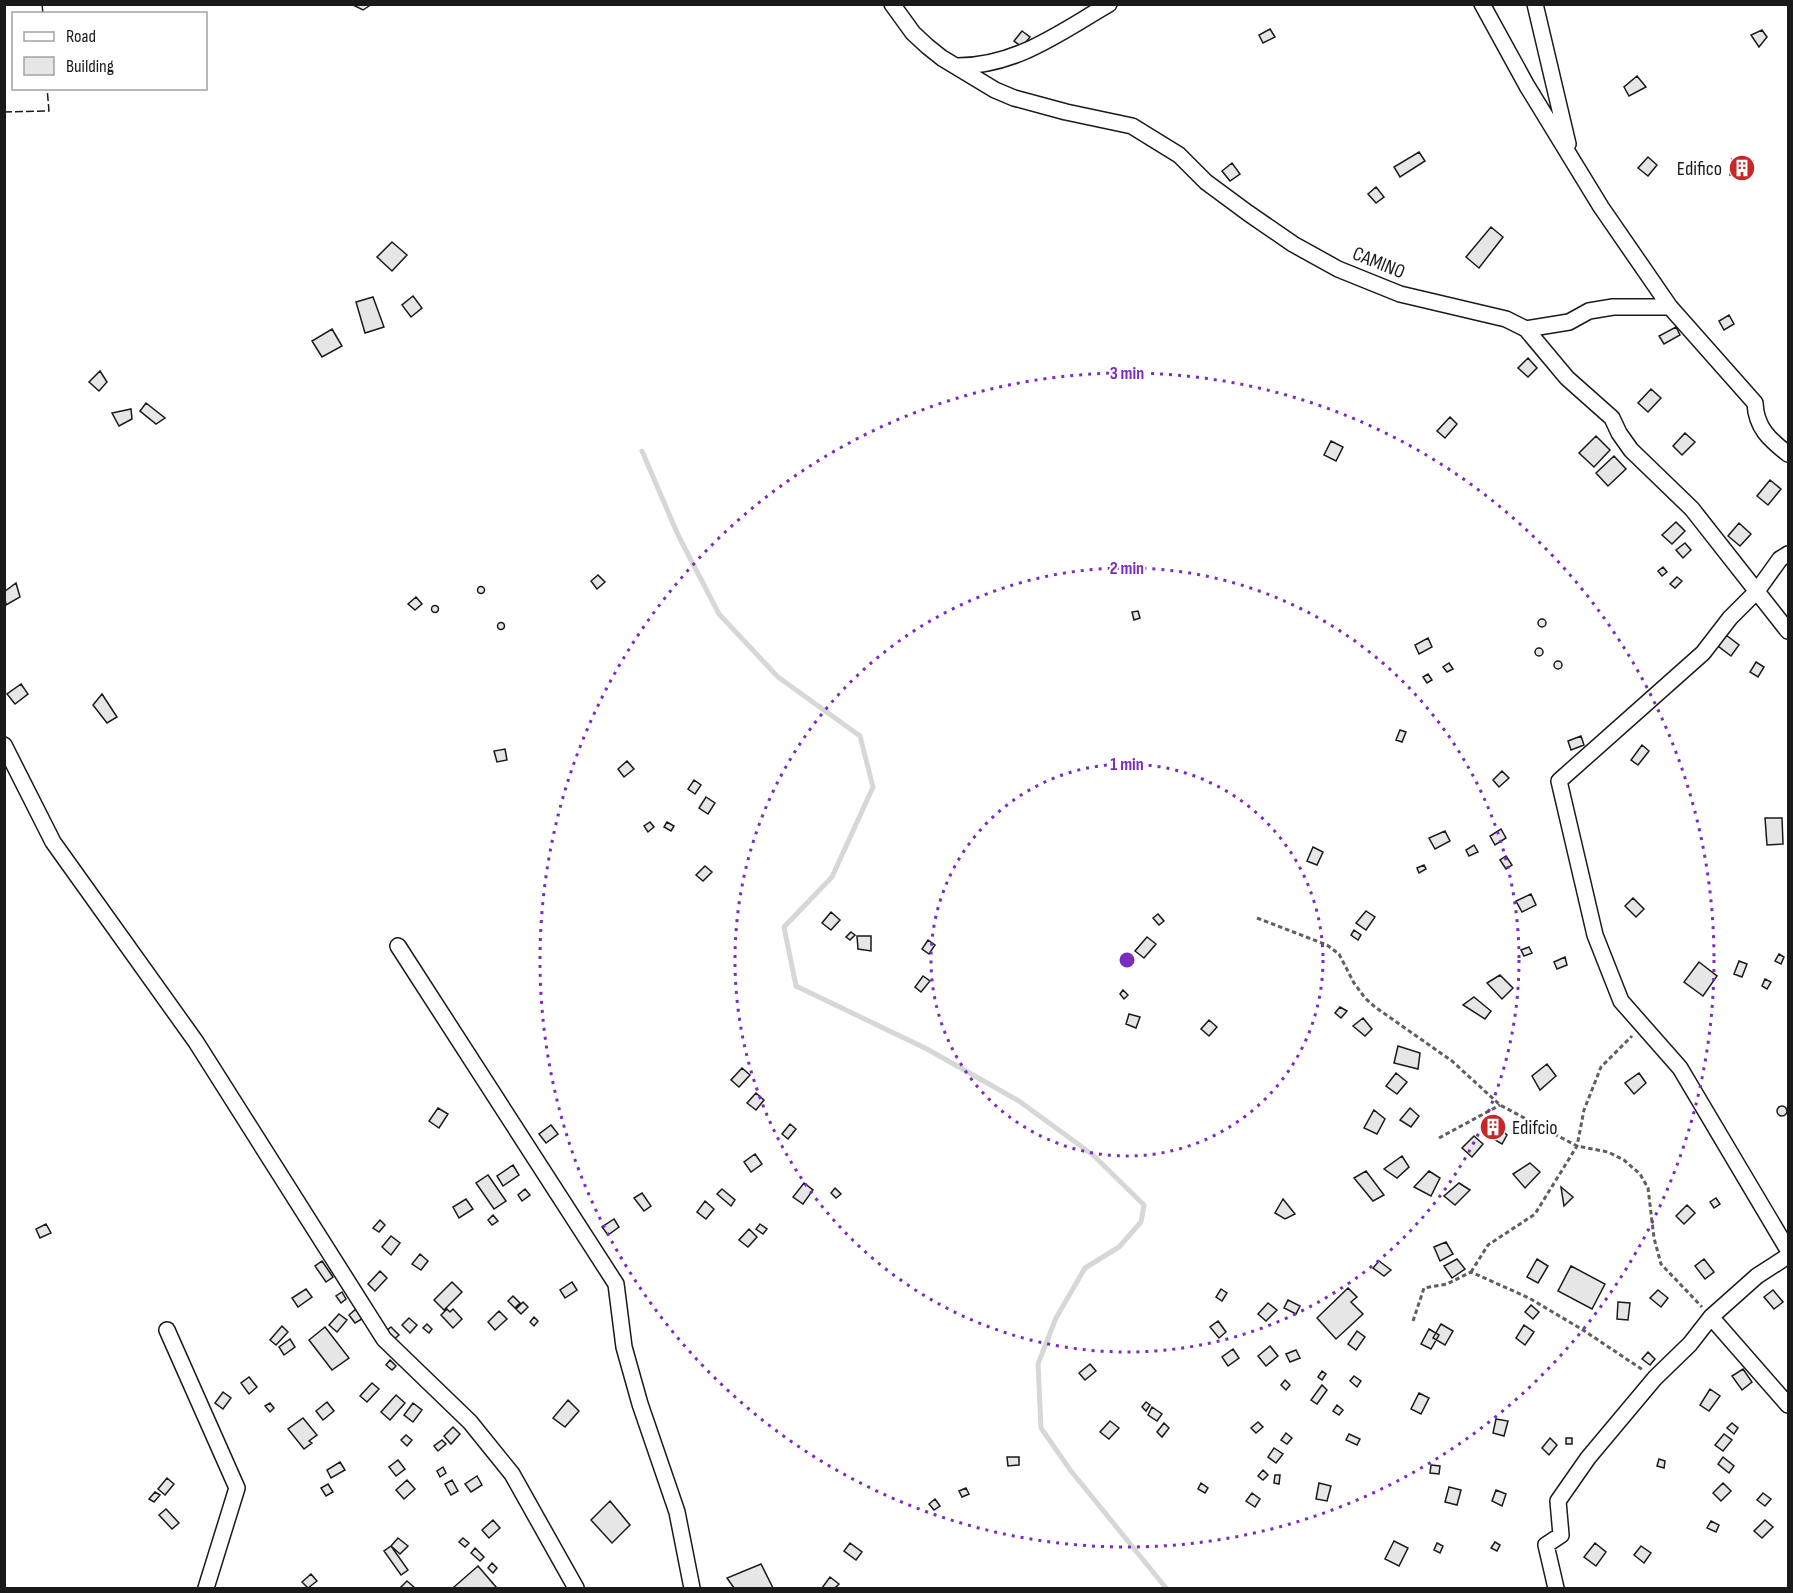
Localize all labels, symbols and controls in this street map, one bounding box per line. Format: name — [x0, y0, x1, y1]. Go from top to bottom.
legend — [12, 12, 207, 90]
text: Road — [66, 26, 96, 47]
text: Building — [66, 56, 114, 77]
building icon: Edifico — [1727, 153, 1757, 183]
place label: Edifico — [1677, 157, 1722, 181]
street label: CAMINO — [1349, 242, 1408, 284]
text: 3 min — [1110, 363, 1144, 384]
text: 2 min — [1110, 558, 1144, 579]
text: 1 min — [1110, 754, 1144, 775]
centre of rings — [1117, 950, 1137, 970]
building icon: Edifcio — [1478, 1112, 1508, 1142]
place label: Edifcio — [1512, 1116, 1558, 1140]

